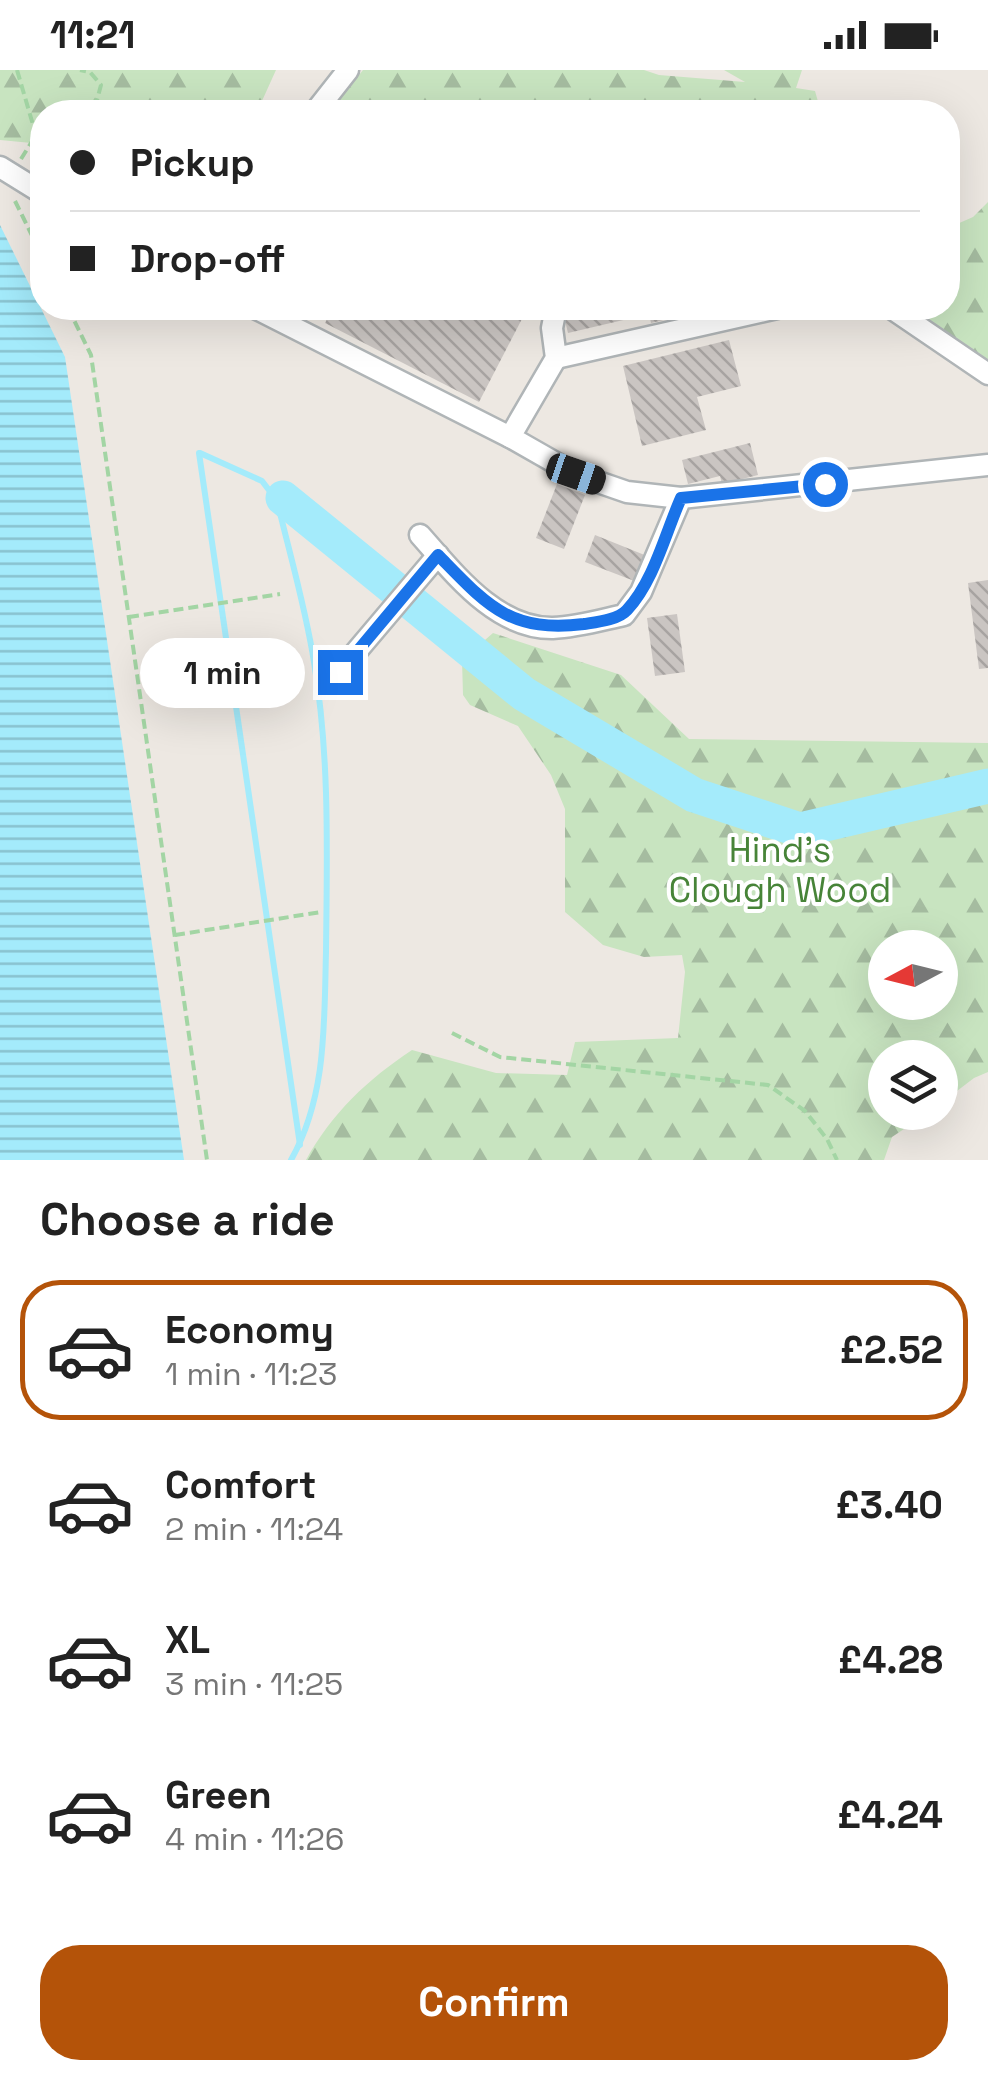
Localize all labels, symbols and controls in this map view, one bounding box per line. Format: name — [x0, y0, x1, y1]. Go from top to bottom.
text: 11:21 — [50, 11, 135, 59]
text: Pickup — [130, 139, 254, 187]
text: Drop-off — [130, 235, 285, 283]
car — [543, 450, 609, 498]
route start — [803, 462, 848, 507]
callout: 1 min — [140, 637, 305, 707]
route end — [318, 650, 363, 695]
text: 1 min — [183, 653, 262, 693]
park label: Hind's Clough Wood — [669, 828, 891, 912]
north arrow — [868, 930, 958, 1020]
map controls — [868, 930, 958, 1130]
button: layers — [868, 1040, 958, 1130]
text: Choose a ride — [40, 1191, 335, 1248]
icon: car — [45, 1305, 135, 1395]
text: Economy — [165, 1306, 334, 1354]
text: £2.52 — [840, 1326, 943, 1374]
text: 1 min · 11:23 — [165, 1354, 337, 1394]
icon: car — [45, 1460, 135, 1550]
text: Comfort — [165, 1461, 316, 1509]
text: £3.40 — [836, 1481, 943, 1529]
text: 2 min · 11:24 — [165, 1509, 343, 1549]
icon: car — [45, 1615, 135, 1705]
text: XL — [165, 1616, 210, 1664]
text: £4.28 — [838, 1636, 943, 1684]
text: 3 min · 11:25 — [165, 1664, 343, 1704]
icon: car — [45, 1770, 135, 1860]
text: Green — [165, 1771, 272, 1819]
text: £4.24 — [837, 1791, 943, 1839]
text: 4 min · 11:26 — [165, 1819, 344, 1859]
button: Confirm — [40, 1945, 948, 2060]

